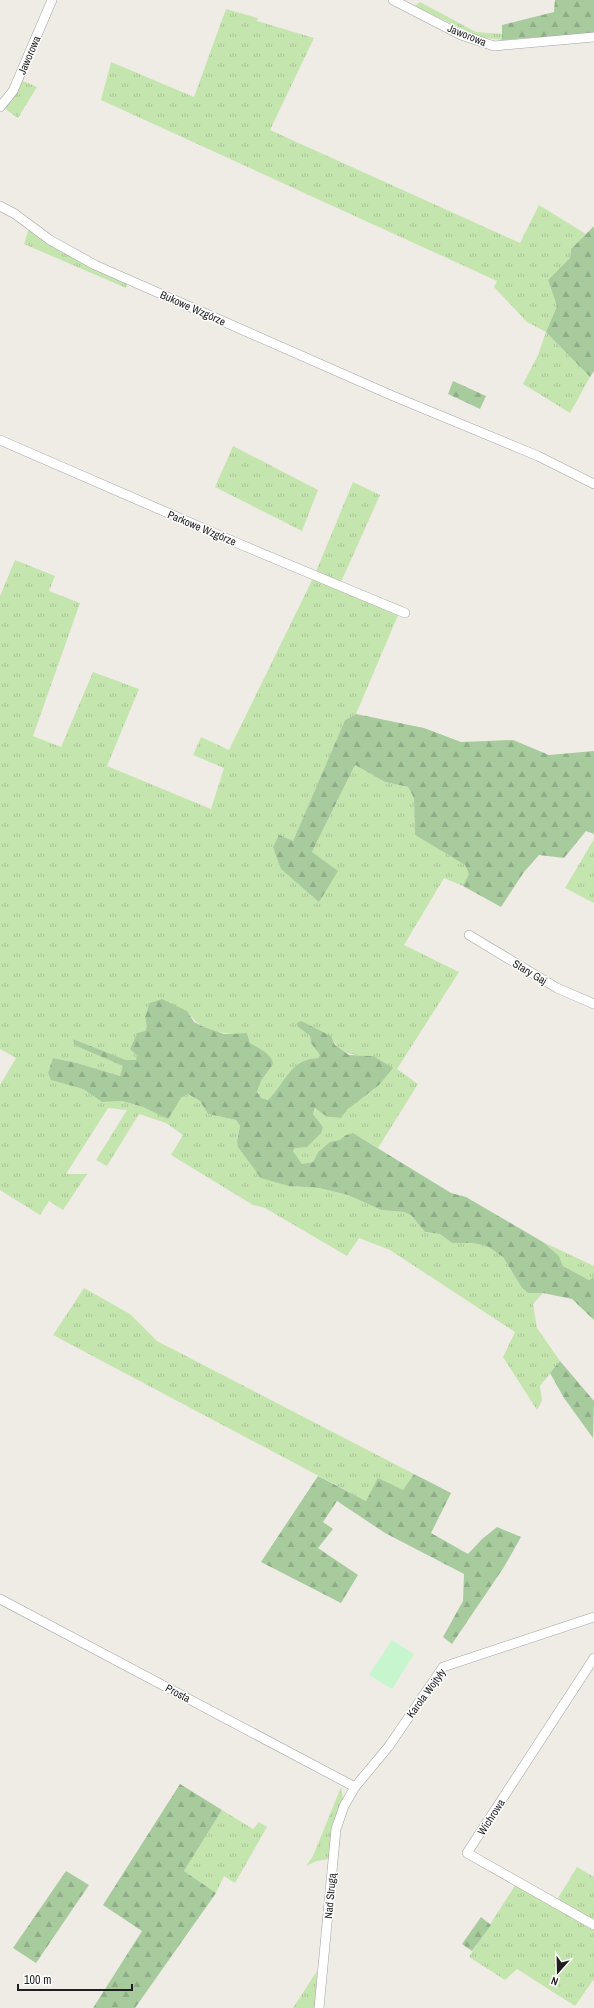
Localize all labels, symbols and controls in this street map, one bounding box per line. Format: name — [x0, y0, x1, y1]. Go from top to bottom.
street label: Jaworowa — [446, 21, 488, 49]
street label: Jaworowa — [15, 34, 43, 76]
street label: Bukowe Wzgórze — [158, 287, 228, 329]
street label: Parkowe Wzgórze — [166, 507, 238, 549]
street label: Stary Gaj — [510, 956, 550, 988]
street label: Karola Wojtyły — [403, 1665, 449, 1720]
street label: Prosta — [163, 1681, 193, 1705]
street label: Wichrowa — [474, 1796, 508, 1838]
street label: Nad Strugą — [321, 1872, 339, 1919]
north arrow — [538, 1952, 578, 1992]
scale bar — [18, 1966, 132, 1992]
text: 100 m — [24, 1972, 51, 1988]
text: N — [549, 1974, 560, 1989]

